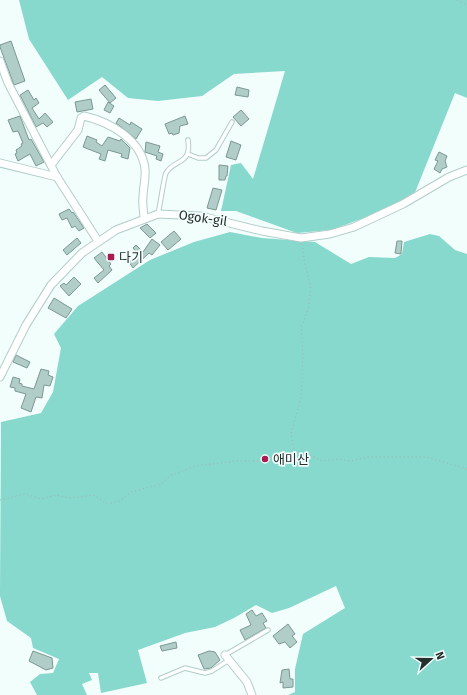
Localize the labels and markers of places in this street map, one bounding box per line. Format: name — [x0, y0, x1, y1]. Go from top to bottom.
place label: 다기 — [119, 250, 143, 265]
marker: 다기 — [106, 252, 116, 262]
place label: 애미산 — [273, 452, 309, 467]
marker: 애미산 — [260, 454, 270, 464]

